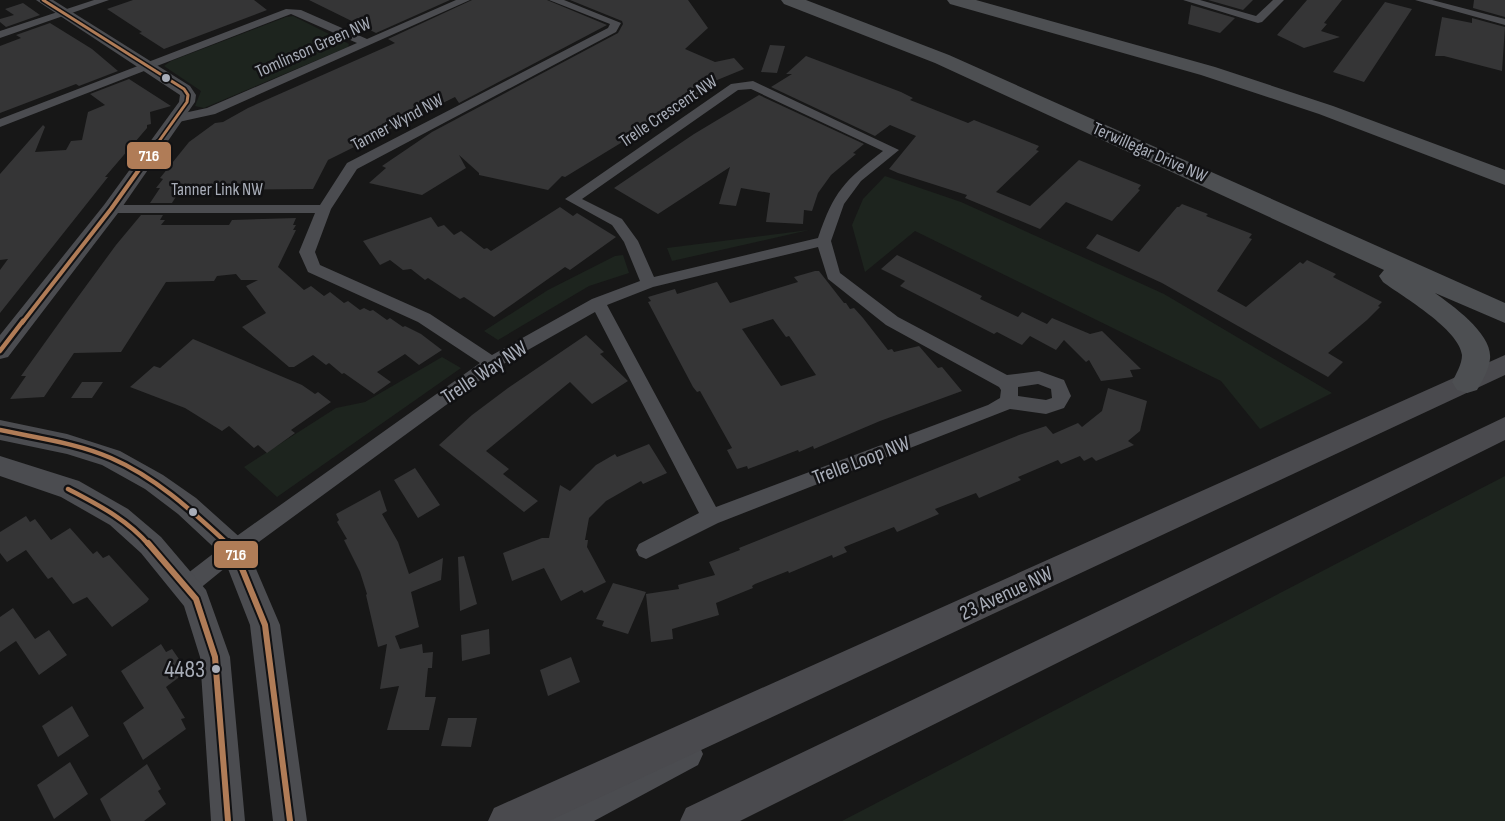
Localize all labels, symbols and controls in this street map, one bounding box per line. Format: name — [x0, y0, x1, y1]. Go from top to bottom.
street label: Tomlinson Green NW — [252, 12, 374, 82]
street label: Trelle Crescent NW — [615, 71, 721, 152]
unlabelled marker — [160, 72, 172, 84]
street label: Tanner Wynd NW — [348, 89, 447, 155]
street label: Terwillegar Drive NW — [1089, 118, 1211, 187]
line badge: 716 — [126, 141, 172, 170]
text: 716 — [139, 147, 159, 166]
street label: Tanner Link NW — [171, 179, 263, 200]
street label: Trelle Way NW — [437, 335, 532, 409]
street label: Trelle Loop NW — [809, 430, 914, 490]
unlabelled marker — [187, 506, 199, 518]
line badge: 716 — [213, 540, 259, 569]
text: 716 — [226, 546, 246, 565]
street label: 23 Avenue NW — [956, 561, 1057, 626]
place label: 4483 — [164, 655, 205, 684]
marker: 4483 — [210, 663, 222, 675]

